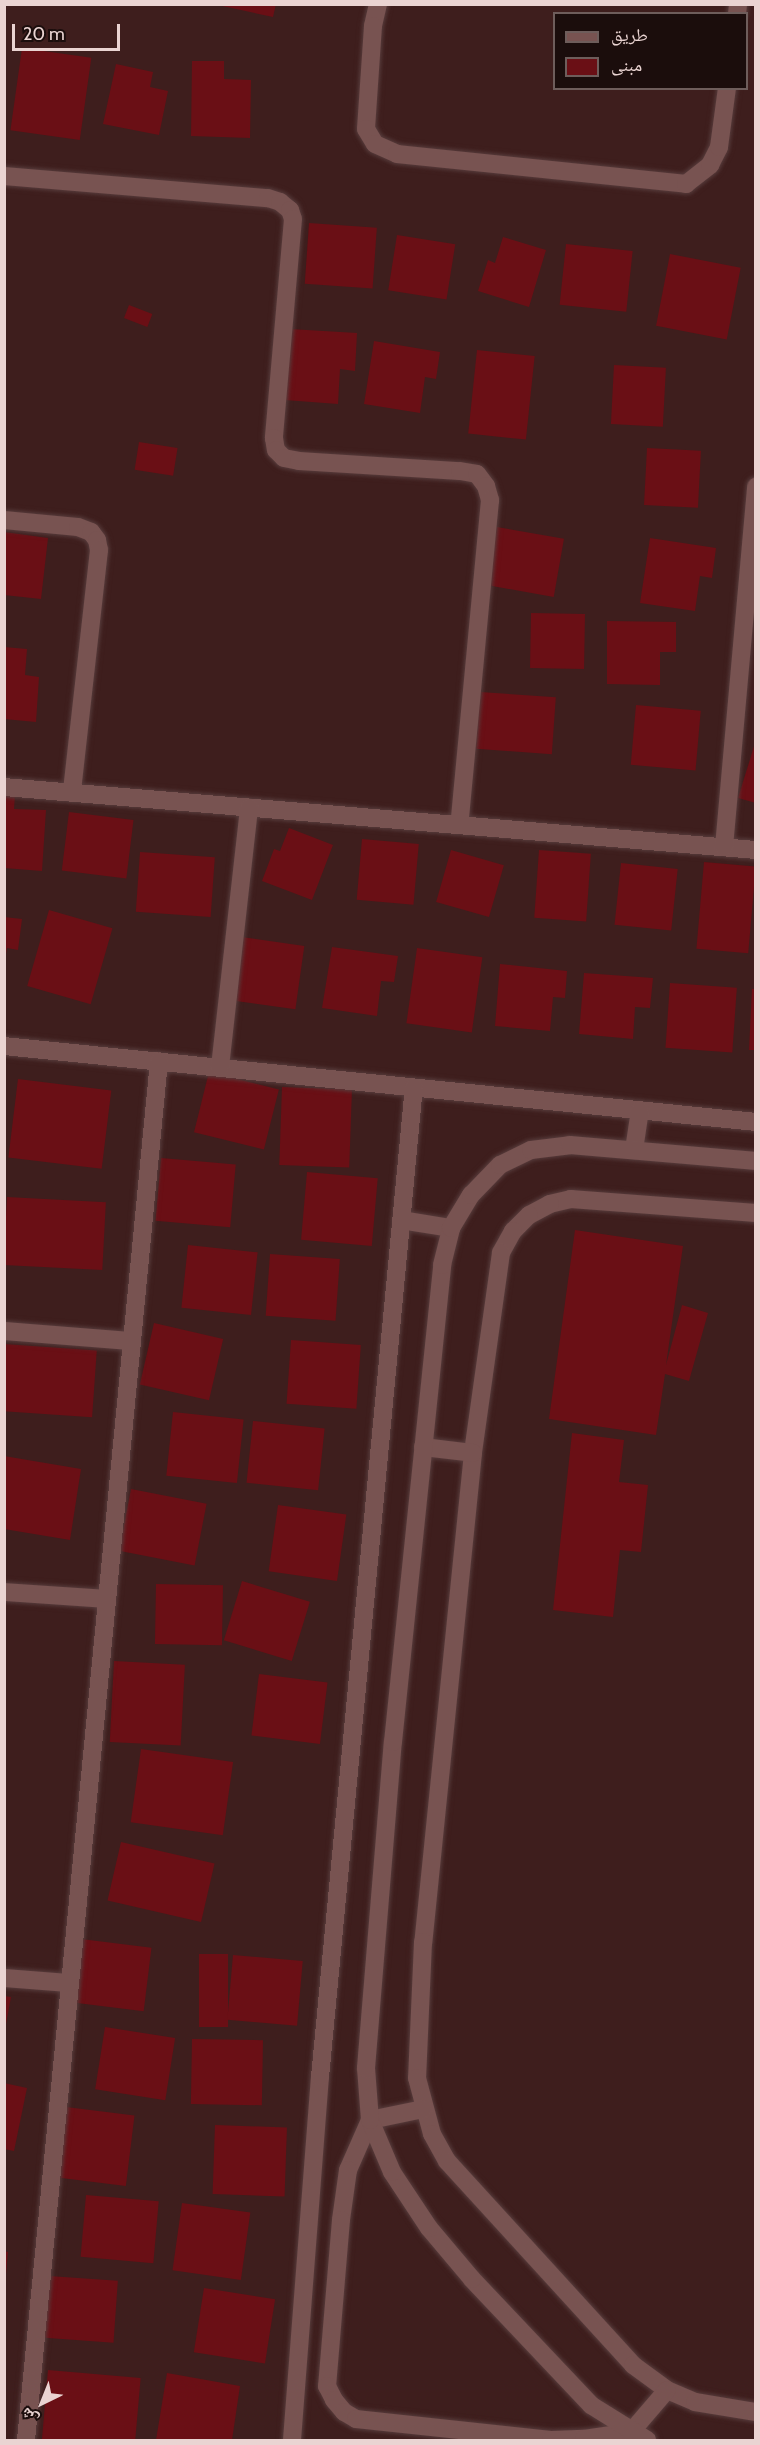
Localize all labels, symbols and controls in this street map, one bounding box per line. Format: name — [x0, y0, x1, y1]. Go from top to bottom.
scale bar — [15, 12, 123, 50]
legend — [553, 12, 748, 90]
text: 20 m — [23, 23, 65, 45]
text: طريق — [611, 24, 648, 46]
text: مبنى — [611, 54, 642, 76]
north arrow — [12, 2373, 72, 2433]
text: ش — [17, 2404, 42, 2429]

